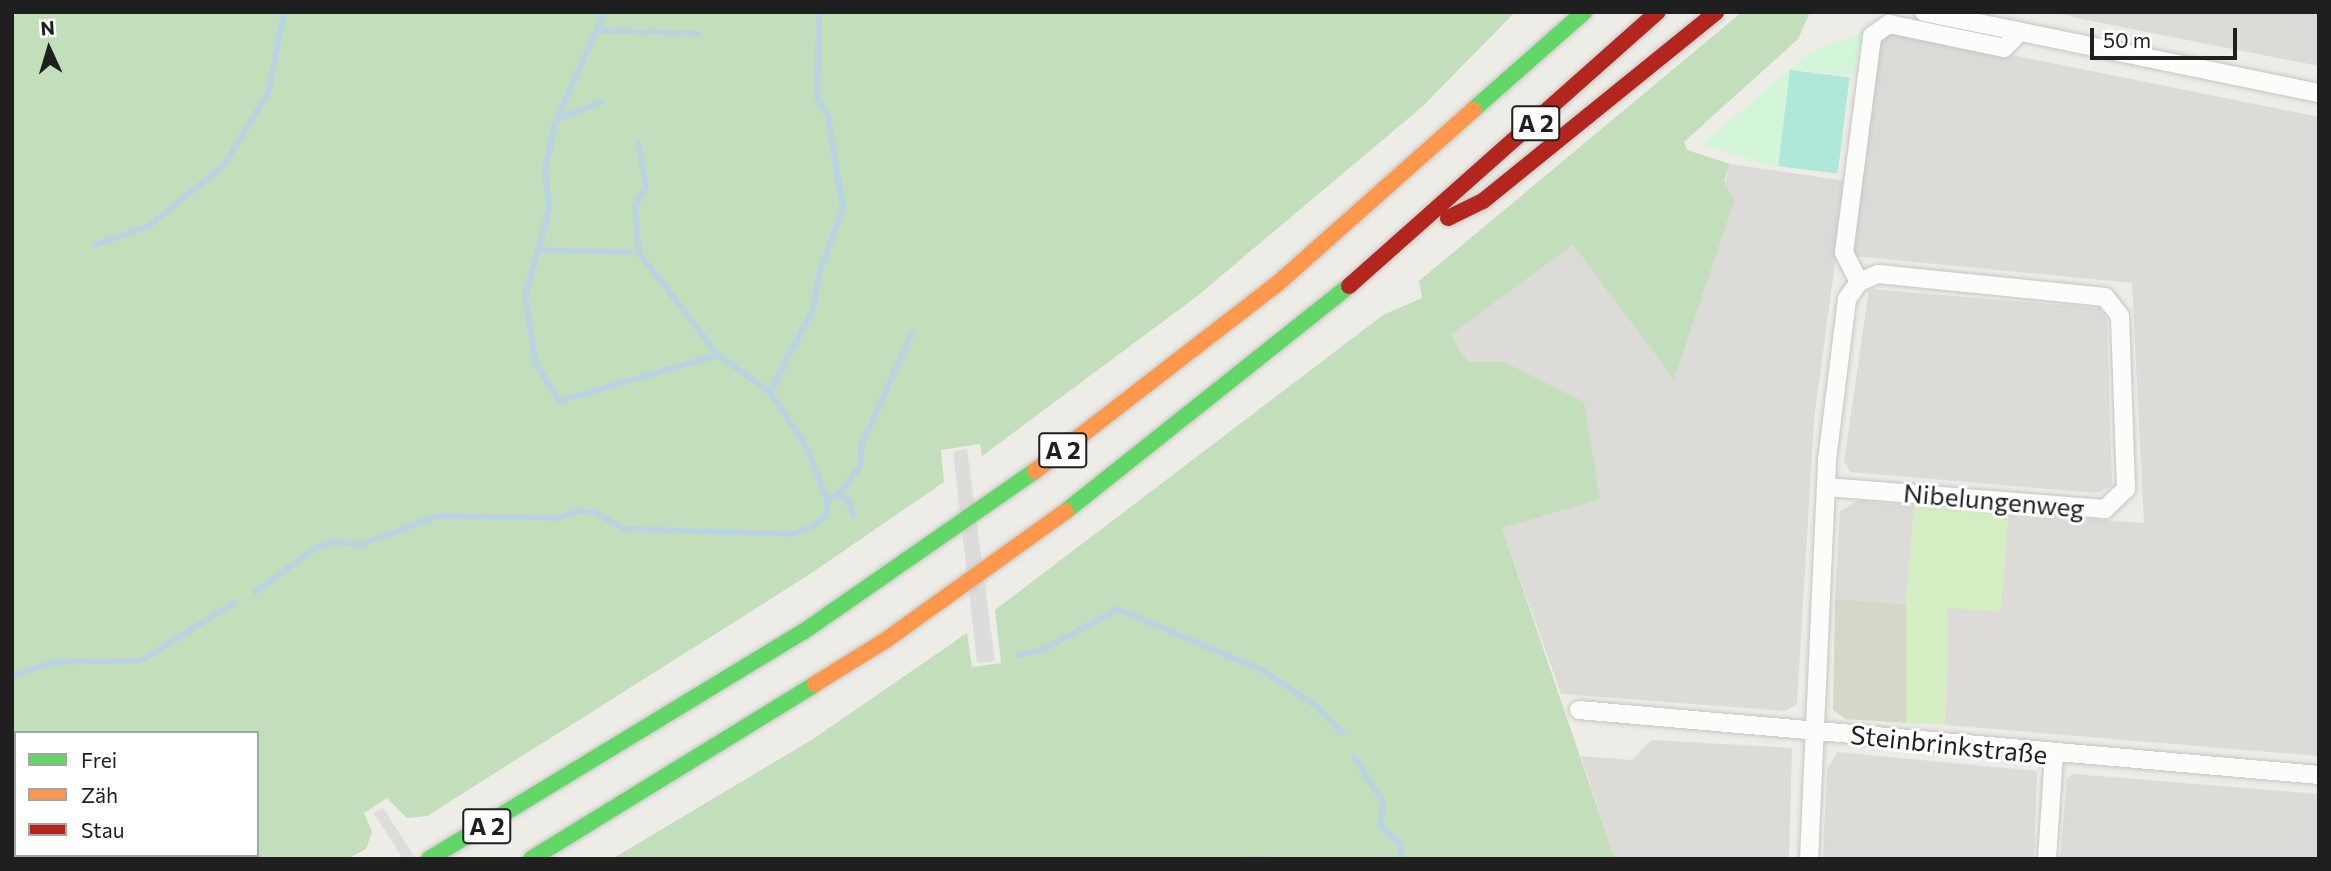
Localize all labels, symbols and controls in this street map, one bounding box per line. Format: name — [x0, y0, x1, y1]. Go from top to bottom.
north arrow — [14, 14, 84, 84]
scale bar — [2093, 14, 2240, 58]
text: N — [40, 16, 55, 40]
text: 50 m — [2103, 27, 2151, 52]
road number: A 2 — [1510, 103, 1562, 144]
road number: A 2 — [1037, 430, 1089, 471]
street label: Nibelungenweg — [1902, 477, 2086, 523]
street label: Steinbrinkstraße — [1849, 718, 2049, 770]
legend — [14, 731, 259, 857]
text: Frei — [81, 747, 117, 772]
text: Zäh — [81, 782, 118, 807]
road number: A 2 — [461, 806, 513, 846]
text: Stau — [81, 817, 124, 842]

